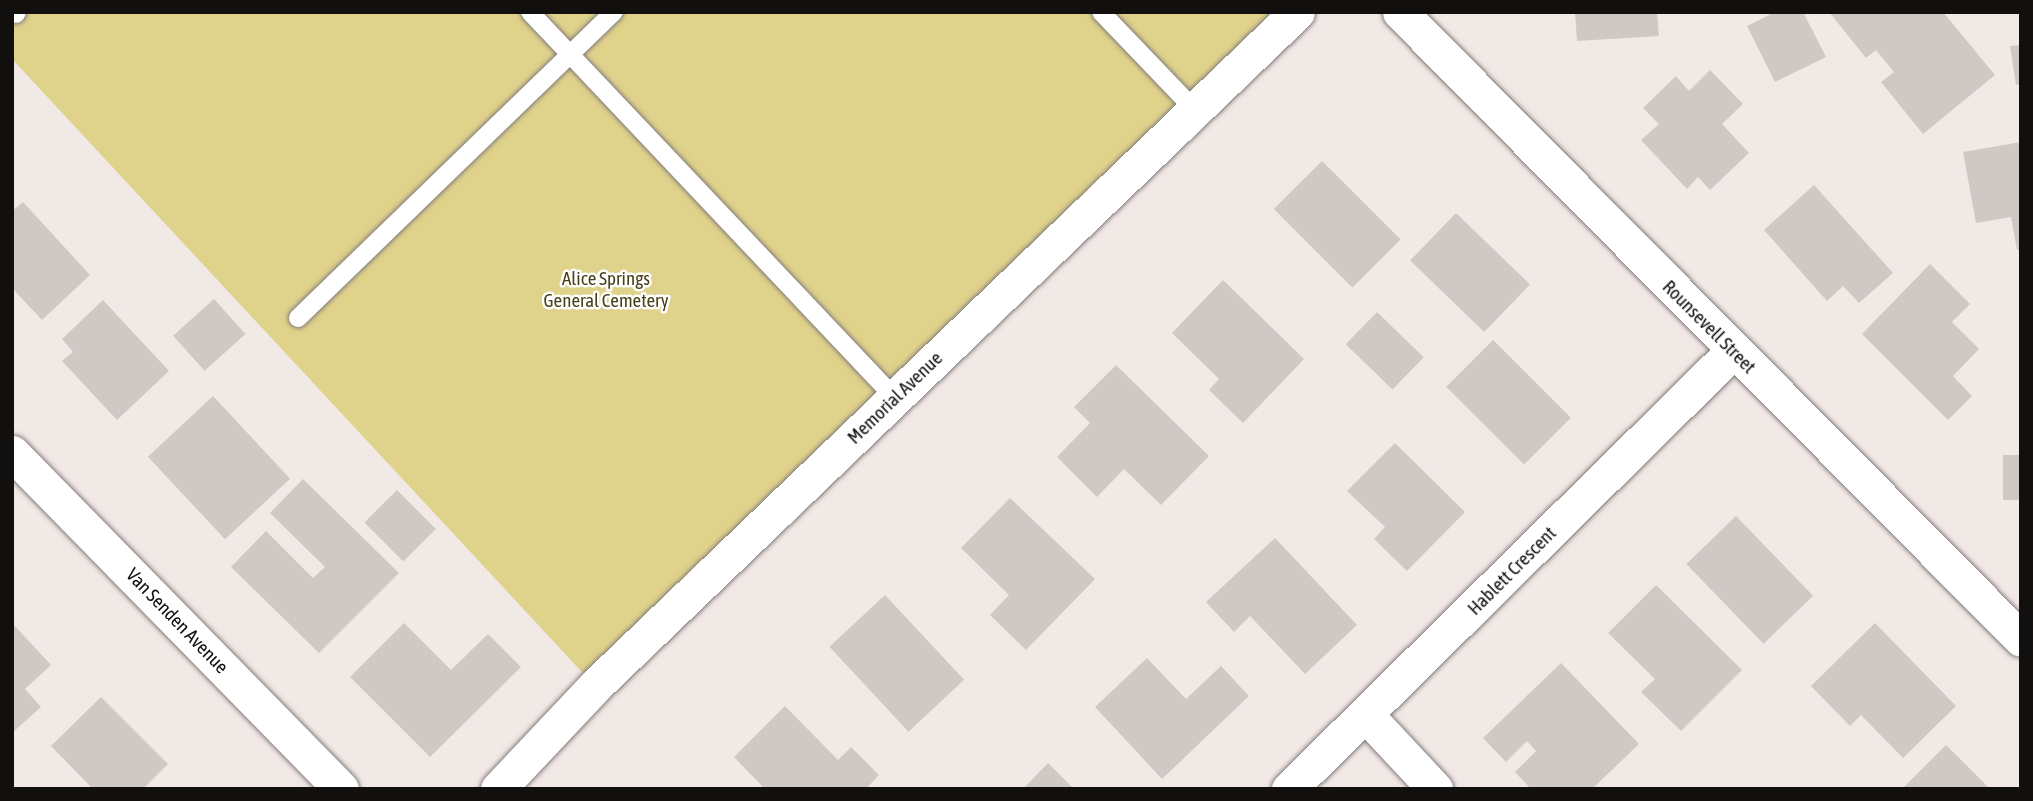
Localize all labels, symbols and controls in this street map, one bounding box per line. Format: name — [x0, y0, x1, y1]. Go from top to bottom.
park label: Alice Springs General Cemetery — [543, 268, 669, 312]
street label: Rounsevell Street — [1658, 276, 1760, 378]
street label: Memorial Avenue — [843, 347, 947, 449]
street label: Hablett Crescent — [1463, 522, 1561, 620]
street label: Van Senden Avenue — [121, 564, 233, 678]

